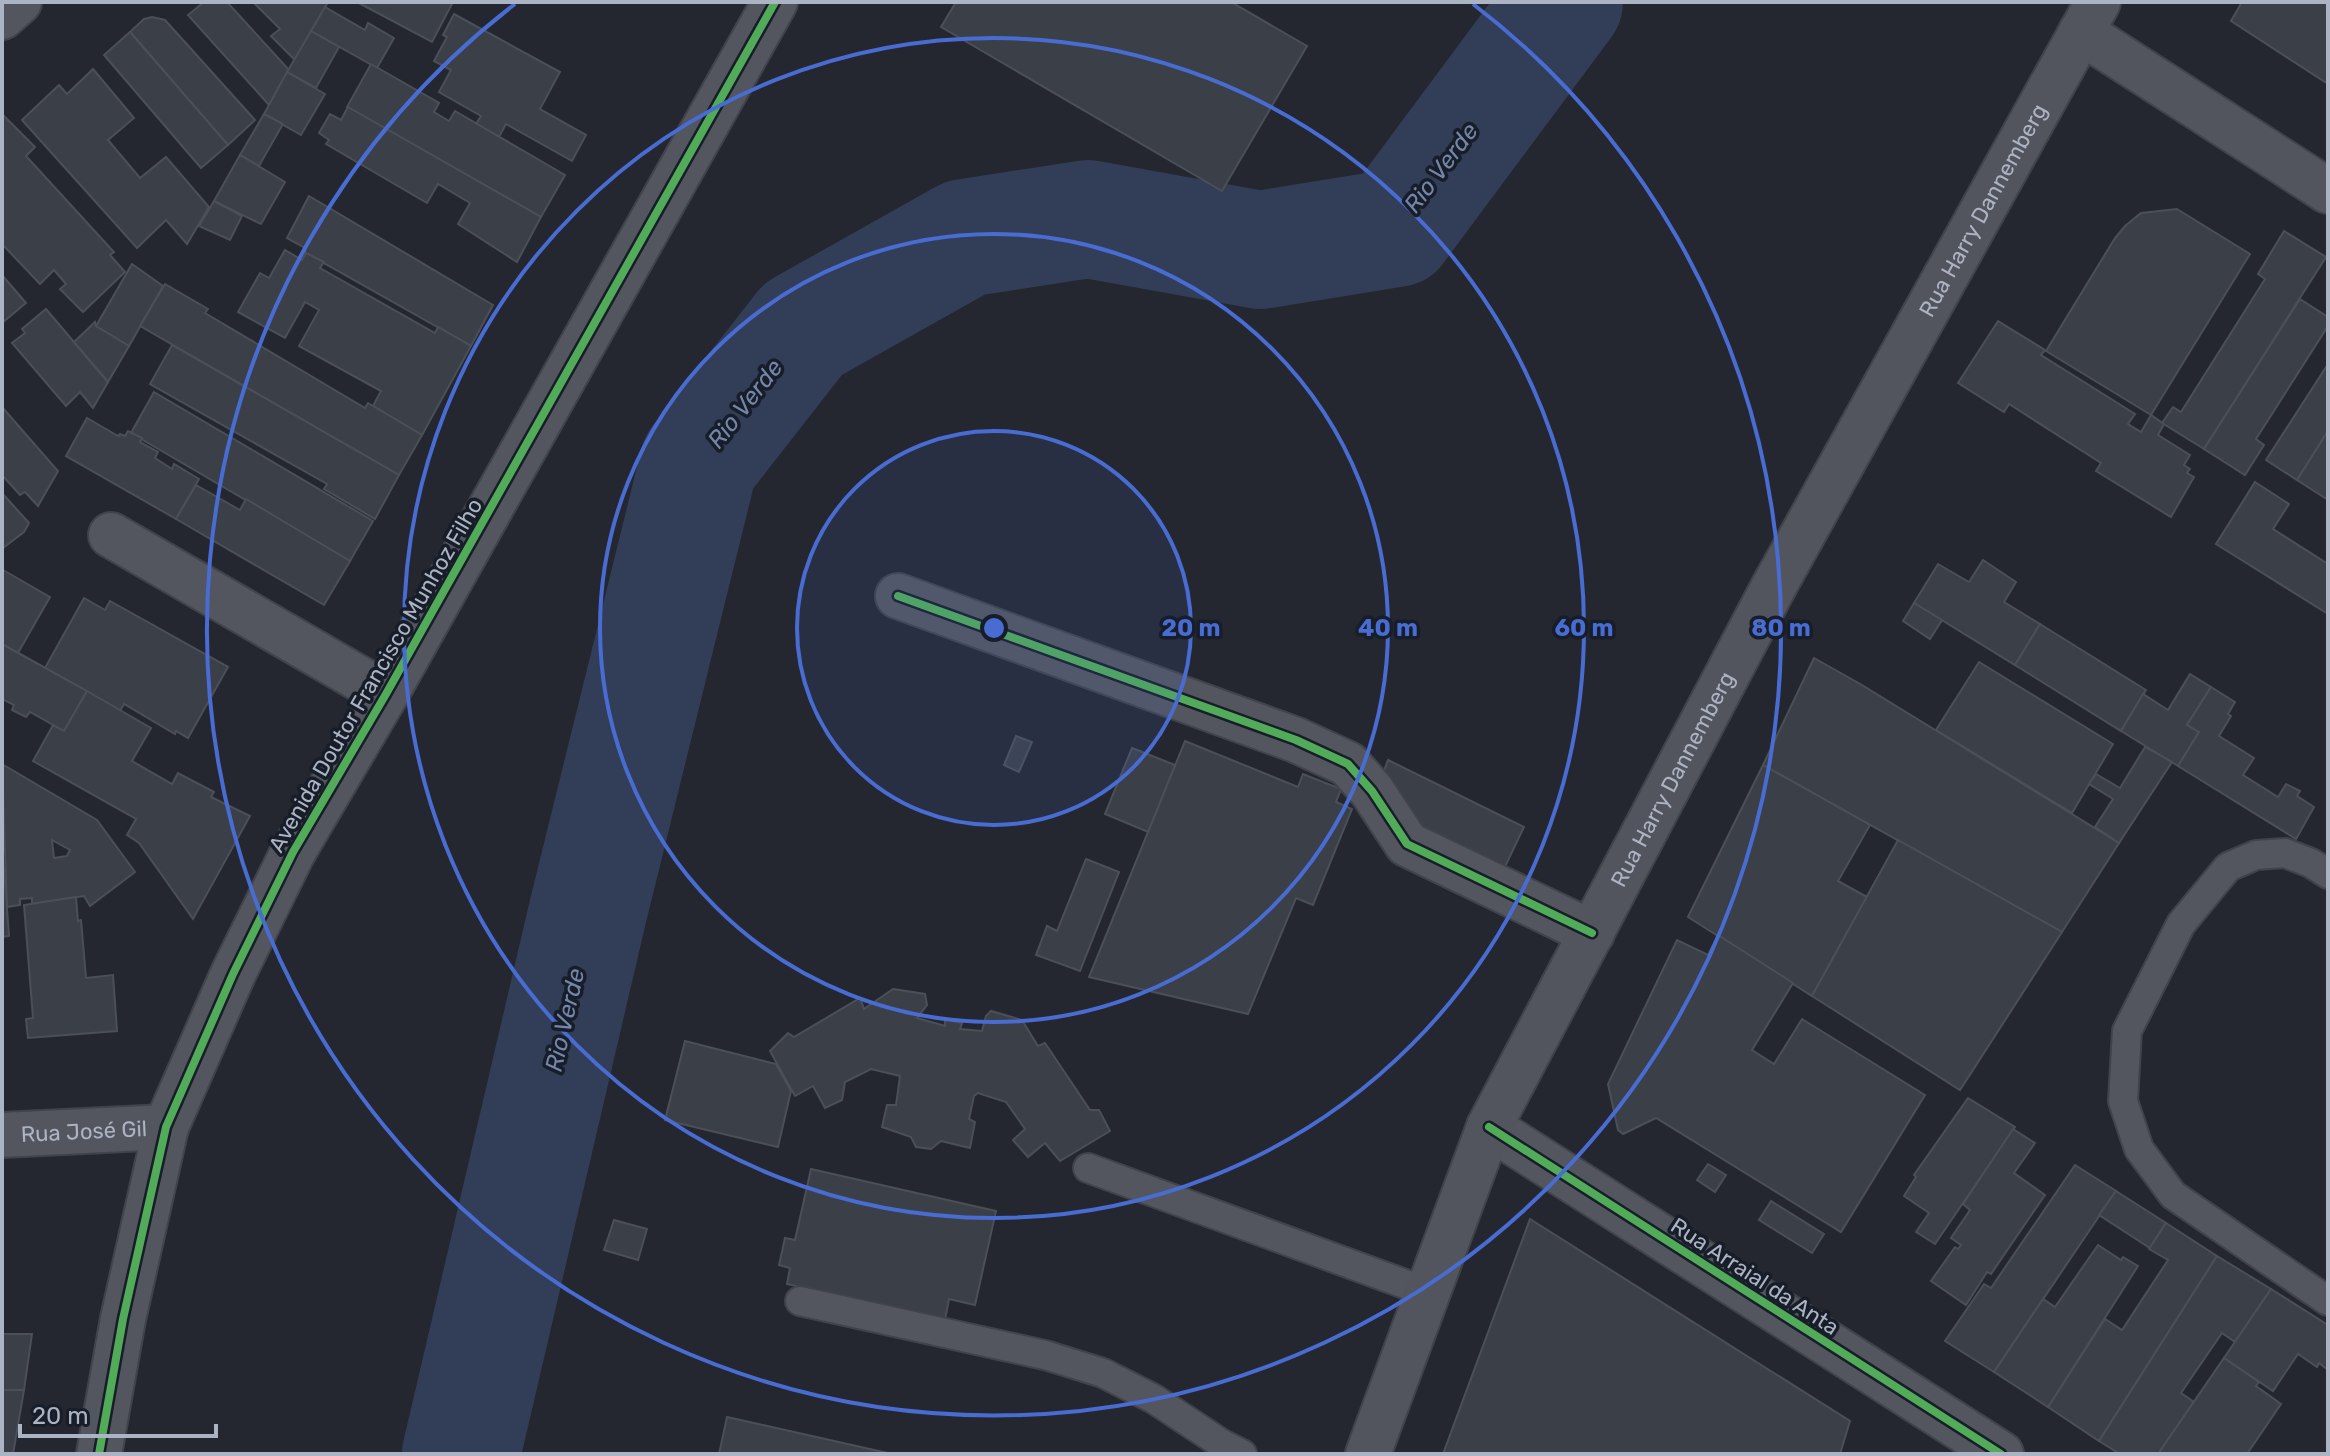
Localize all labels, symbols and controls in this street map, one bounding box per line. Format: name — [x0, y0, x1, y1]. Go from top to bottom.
street label: Rua Harry Dannemberg — [1913, 99, 2053, 322]
water label: Rio Verde — [1398, 118, 1484, 218]
water label: Rio Verde — [702, 354, 788, 454]
street label: Avenida Doutor Francisco Munhoz Filho — [263, 494, 488, 857]
centre of rings — [980, 614, 1008, 642]
text: 20 m — [1161, 614, 1221, 642]
text: 40 m — [1358, 614, 1418, 642]
text: 60 m — [1554, 614, 1614, 642]
text: 80 m — [1751, 614, 1811, 642]
street label: Rua Harry Dannemberg — [1605, 667, 1741, 891]
water label: Rio Verde — [540, 966, 590, 1074]
street label: Rua José Gil — [20, 1115, 148, 1148]
street label: Rua Arraial da Anta — [1666, 1212, 1844, 1341]
scale bar — [20, 1388, 216, 1438]
text: 20 m — [32, 1402, 89, 1430]

